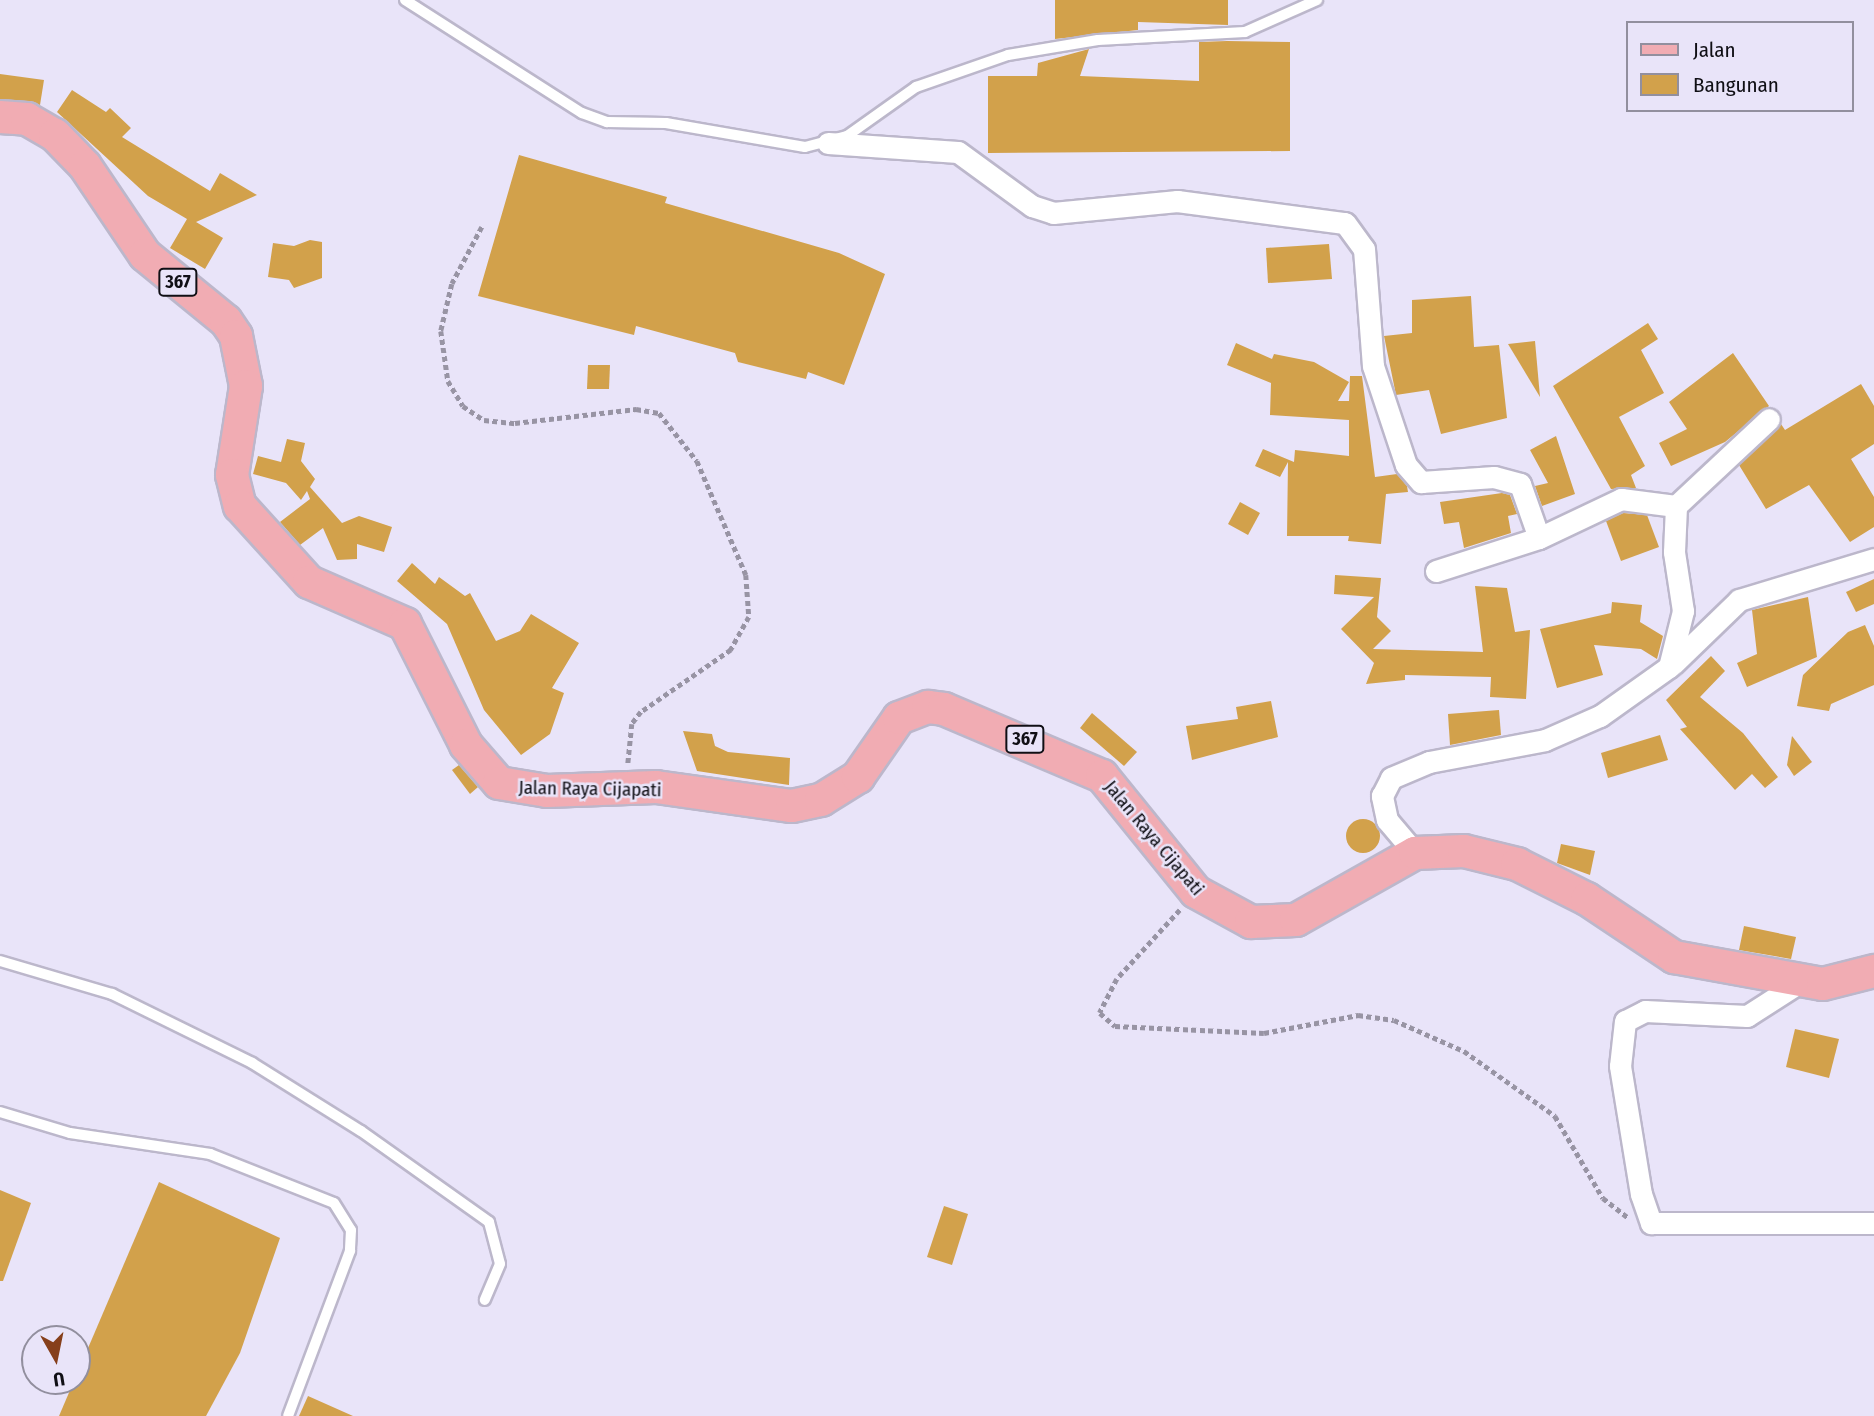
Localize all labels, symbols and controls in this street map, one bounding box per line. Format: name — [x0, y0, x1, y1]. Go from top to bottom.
legend — [1626, 21, 1853, 112]
text: Jalan — [1693, 37, 1736, 63]
text: Bangunan — [1693, 72, 1779, 98]
road number: 367 — [157, 268, 199, 296]
road number: 367 — [1004, 724, 1046, 754]
street label: Jalan Raya Cijapati — [518, 776, 662, 802]
street label: Jalan Raya Cijapati — [1099, 776, 1209, 900]
north arrow — [21, 1325, 91, 1395]
text: U — [52, 1367, 66, 1391]

